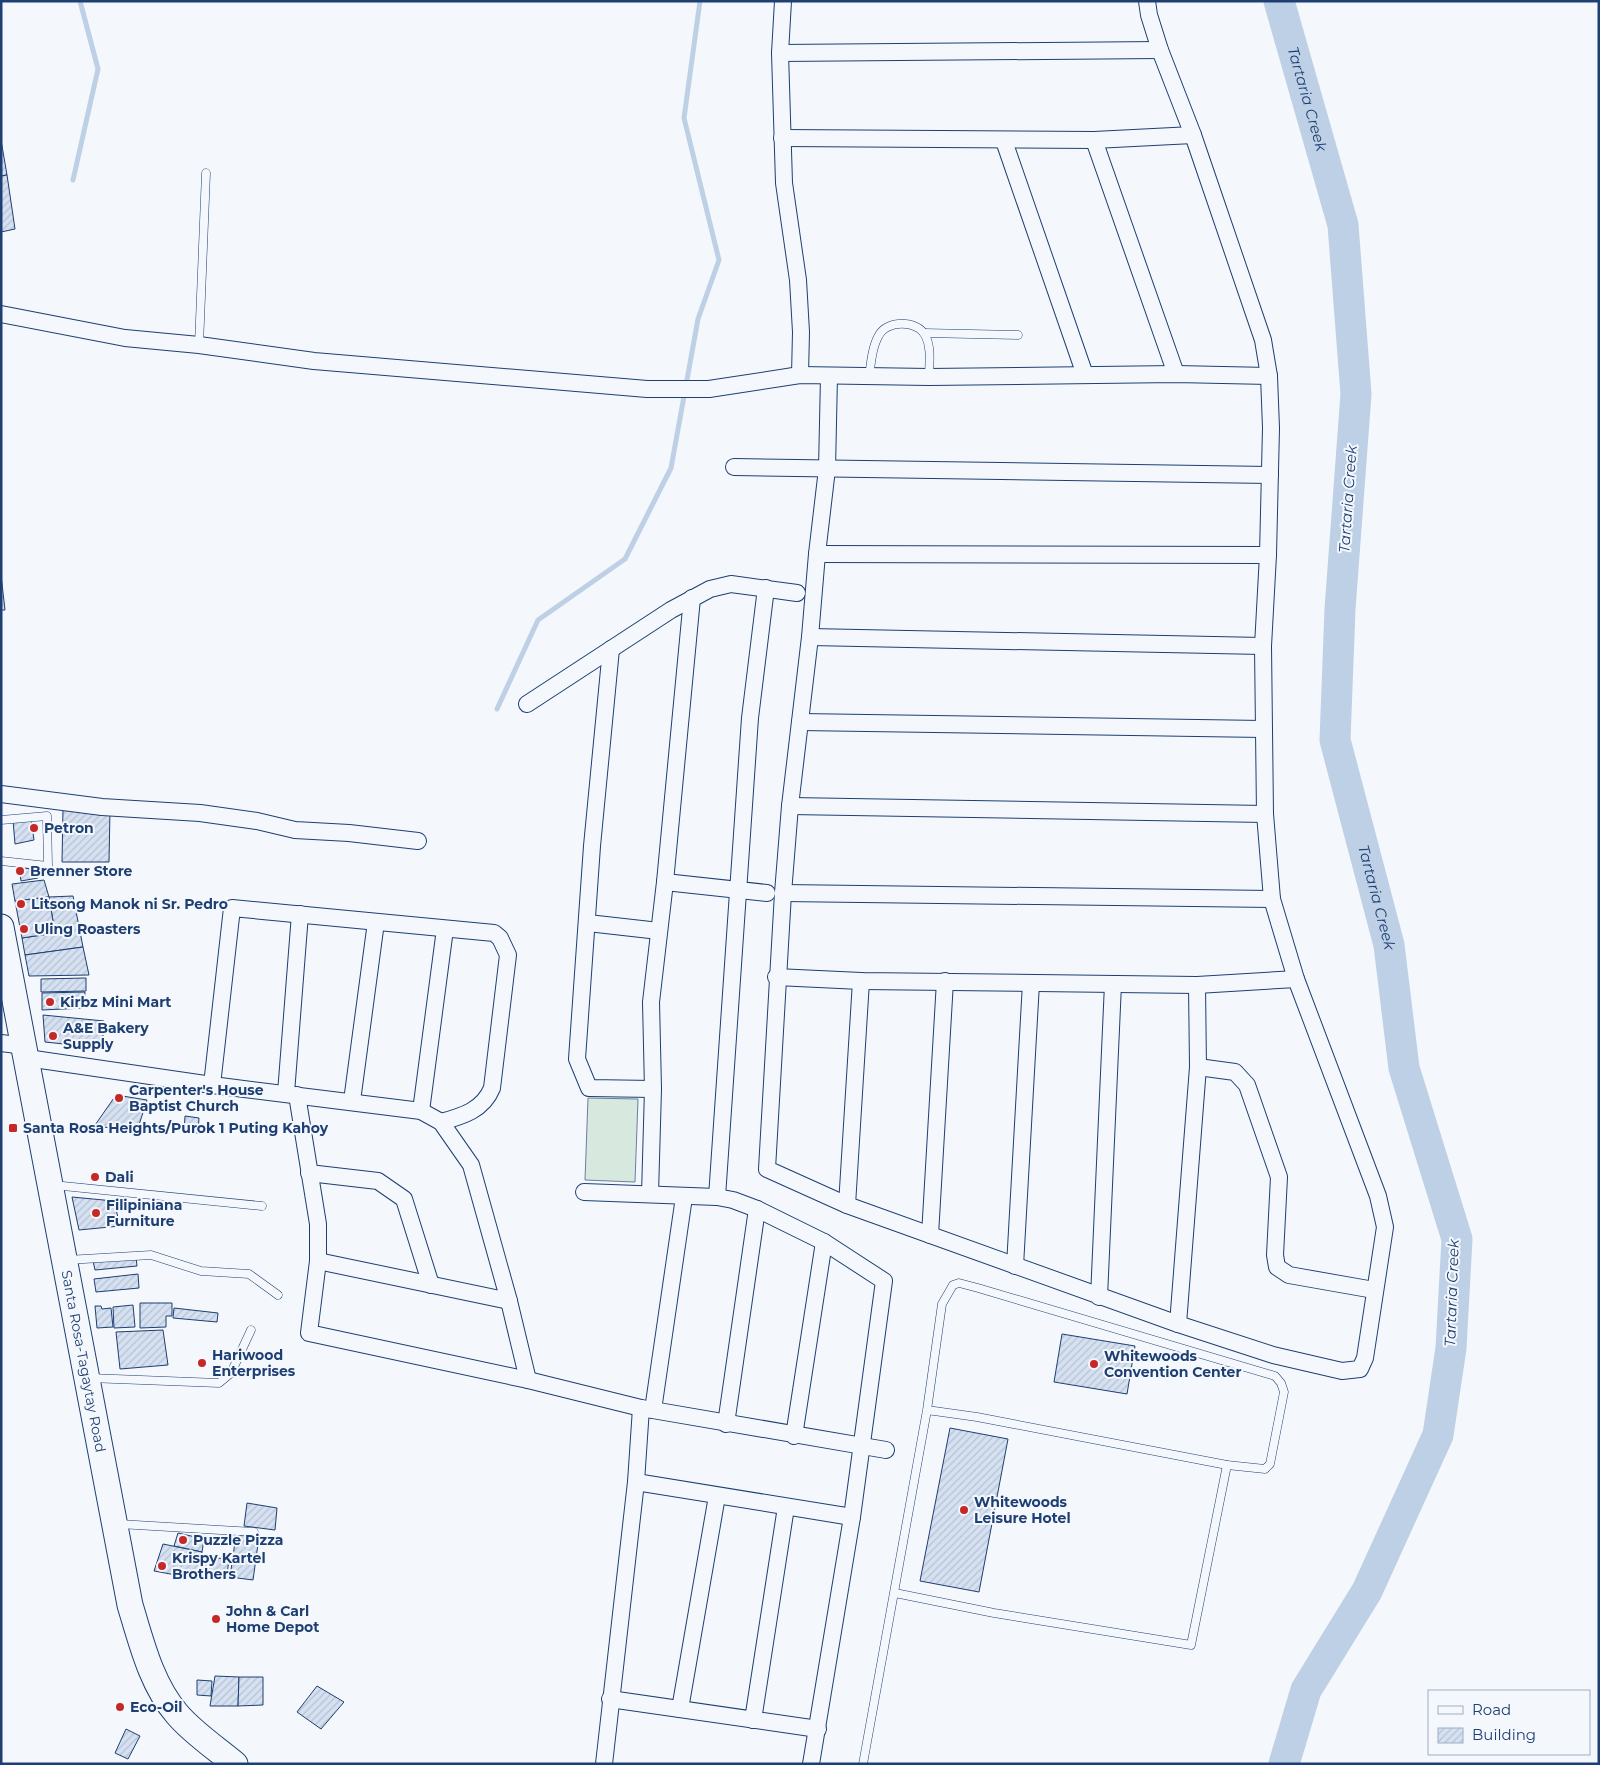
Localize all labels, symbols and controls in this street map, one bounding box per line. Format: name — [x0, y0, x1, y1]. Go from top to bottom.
water label: Tartaria Creek — [1284, 44, 1332, 154]
water label: Tartaria Creek — [1334, 443, 1361, 553]
place label: Petron — [44, 819, 94, 837]
marker: Petron — [28, 822, 40, 834]
water label: Tartaria Creek — [1354, 843, 1400, 952]
place label: Brenner Store — [30, 862, 133, 880]
marker: Brenner Store — [14, 865, 26, 877]
place label: Litsong Manok ni Sr. Pedro — [31, 895, 228, 913]
marker: Litsong Manok ni Sr. Pedro — [15, 898, 27, 910]
place label: Uling Roasters — [34, 920, 141, 938]
marker: Uling Roasters — [18, 923, 30, 935]
place label: Kirbz Mini Mart — [60, 993, 171, 1011]
marker: Kirbz Mini Mart — [44, 996, 56, 1008]
place label: A&E Bakery Supply — [62, 1019, 149, 1053]
marker: A&E Bakery Supply — [47, 1030, 59, 1042]
place label: Carpenter's House Baptist Church — [129, 1081, 264, 1115]
marker: Carpenter's House Baptist Church — [113, 1092, 125, 1104]
place label: Santa Rosa Heights/Purok 1 Puting Kahoy — [23, 1119, 329, 1137]
marker: Santa Rosa Heights/Purok 1 Puting Kahoy — [7, 1122, 19, 1134]
place label: Dali — [105, 1168, 134, 1186]
marker: Dali — [89, 1171, 101, 1183]
place label: Filipiniana Furniture — [106, 1196, 182, 1230]
marker: Filipiniana Furniture — [90, 1207, 102, 1219]
water label: Tartaria Creek — [1440, 1238, 1463, 1347]
street label: Santa Rosa-Tagaytay Road — [57, 1269, 110, 1454]
place label: Hariwood Enterprises — [212, 1346, 296, 1380]
place label: Whitewoods Convention Center — [1104, 1347, 1241, 1381]
marker: Hariwood Enterprises — [196, 1357, 208, 1369]
marker: Whitewoods Convention Center — [1088, 1358, 1100, 1370]
place label: Whitewoods Leisure Hotel — [974, 1493, 1071, 1527]
marker: Whitewoods Leisure Hotel — [958, 1504, 970, 1516]
place label: Puzzle Pizza — [193, 1531, 283, 1549]
marker: Puzzle Pizza — [177, 1534, 189, 1546]
place label: Krispy Kartel Brothers — [172, 1549, 266, 1583]
marker: Krispy Kartel Brothers — [156, 1560, 168, 1572]
place label: John & Carl Home Depot — [225, 1602, 319, 1636]
marker: John & Carl Home Depot — [210, 1613, 222, 1625]
legend — [1428, 1690, 1590, 1755]
place label: Eco-Oil — [130, 1698, 183, 1716]
text: Road — [1472, 1700, 1511, 1719]
marker: Eco-Oil — [114, 1701, 126, 1713]
text: Building — [1472, 1725, 1536, 1744]

